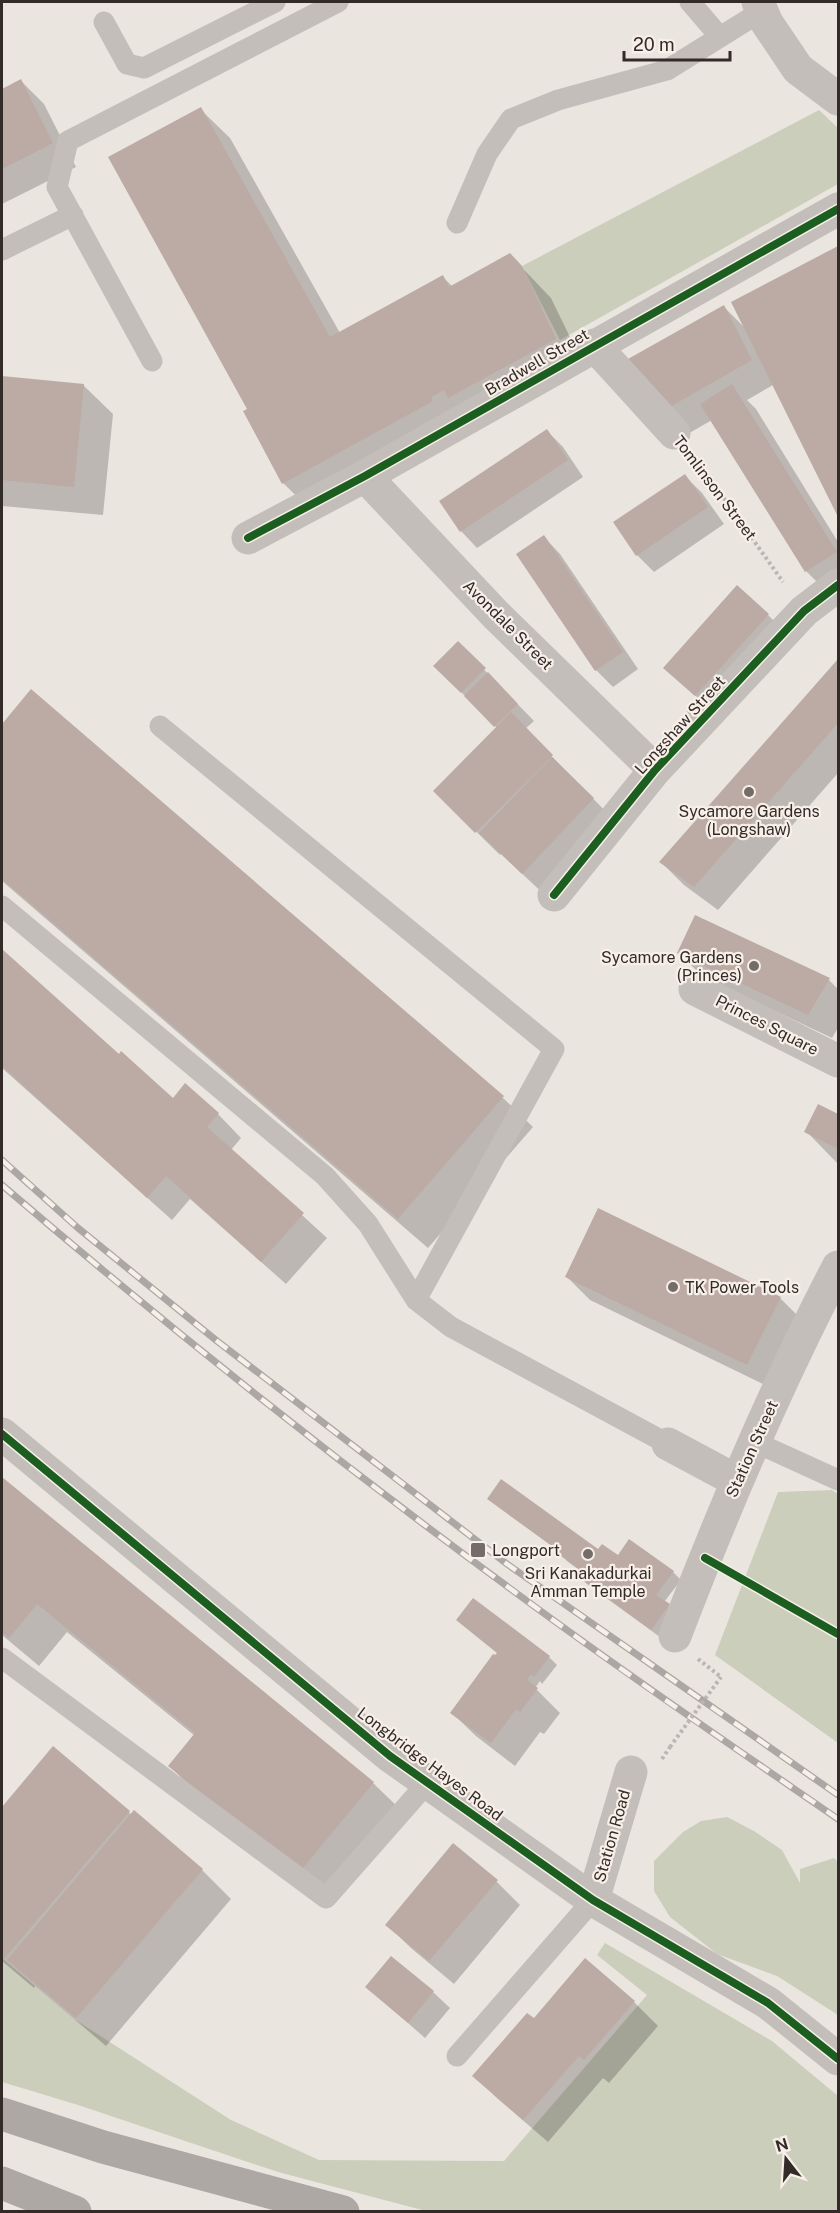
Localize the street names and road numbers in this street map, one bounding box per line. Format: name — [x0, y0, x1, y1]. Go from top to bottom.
street label: Bradwell Street — [482, 325, 592, 399]
street label: Tomlinson Street — [669, 432, 761, 544]
street label: Avondale Street — [459, 576, 557, 674]
street label: Longshaw Street — [631, 672, 729, 778]
street label: Princes Square — [712, 991, 822, 1059]
street label: Station Street — [722, 1398, 782, 1500]
street label: Longbridge Hayes Road — [354, 1703, 506, 1825]
street label: Station Road — [590, 1788, 634, 1884]

